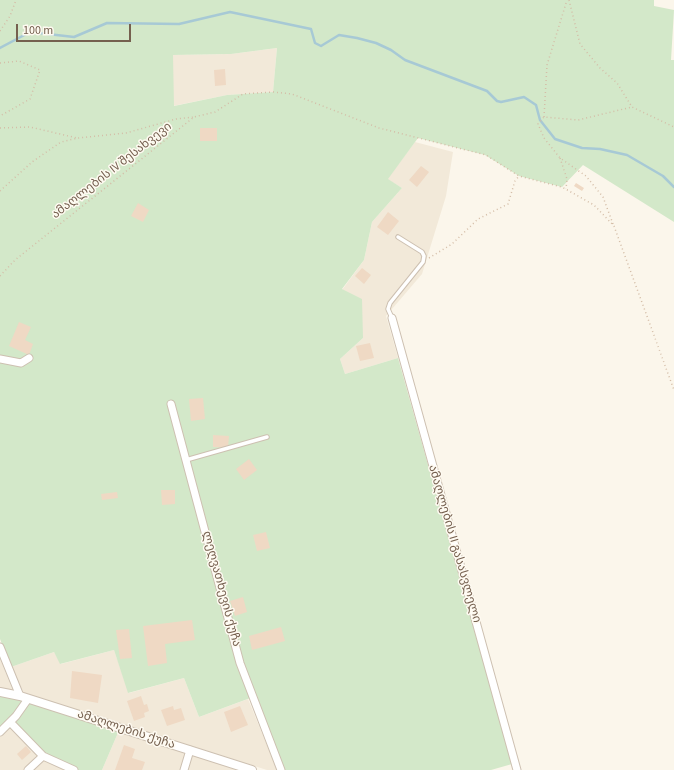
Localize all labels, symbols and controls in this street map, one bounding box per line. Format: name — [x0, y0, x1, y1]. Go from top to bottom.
scale bar — [18, 16, 133, 42]
text: 100 m — [23, 22, 53, 39]
street label: ამაღლების IV შესახვევი — [49, 120, 175, 222]
street label: ამაღლების II გასასვლელი — [425, 463, 483, 625]
street label: ლეღვათხევის ქუჩა — [199, 530, 243, 648]
street label: ამაღლების ქუჩა — [75, 707, 177, 753]

